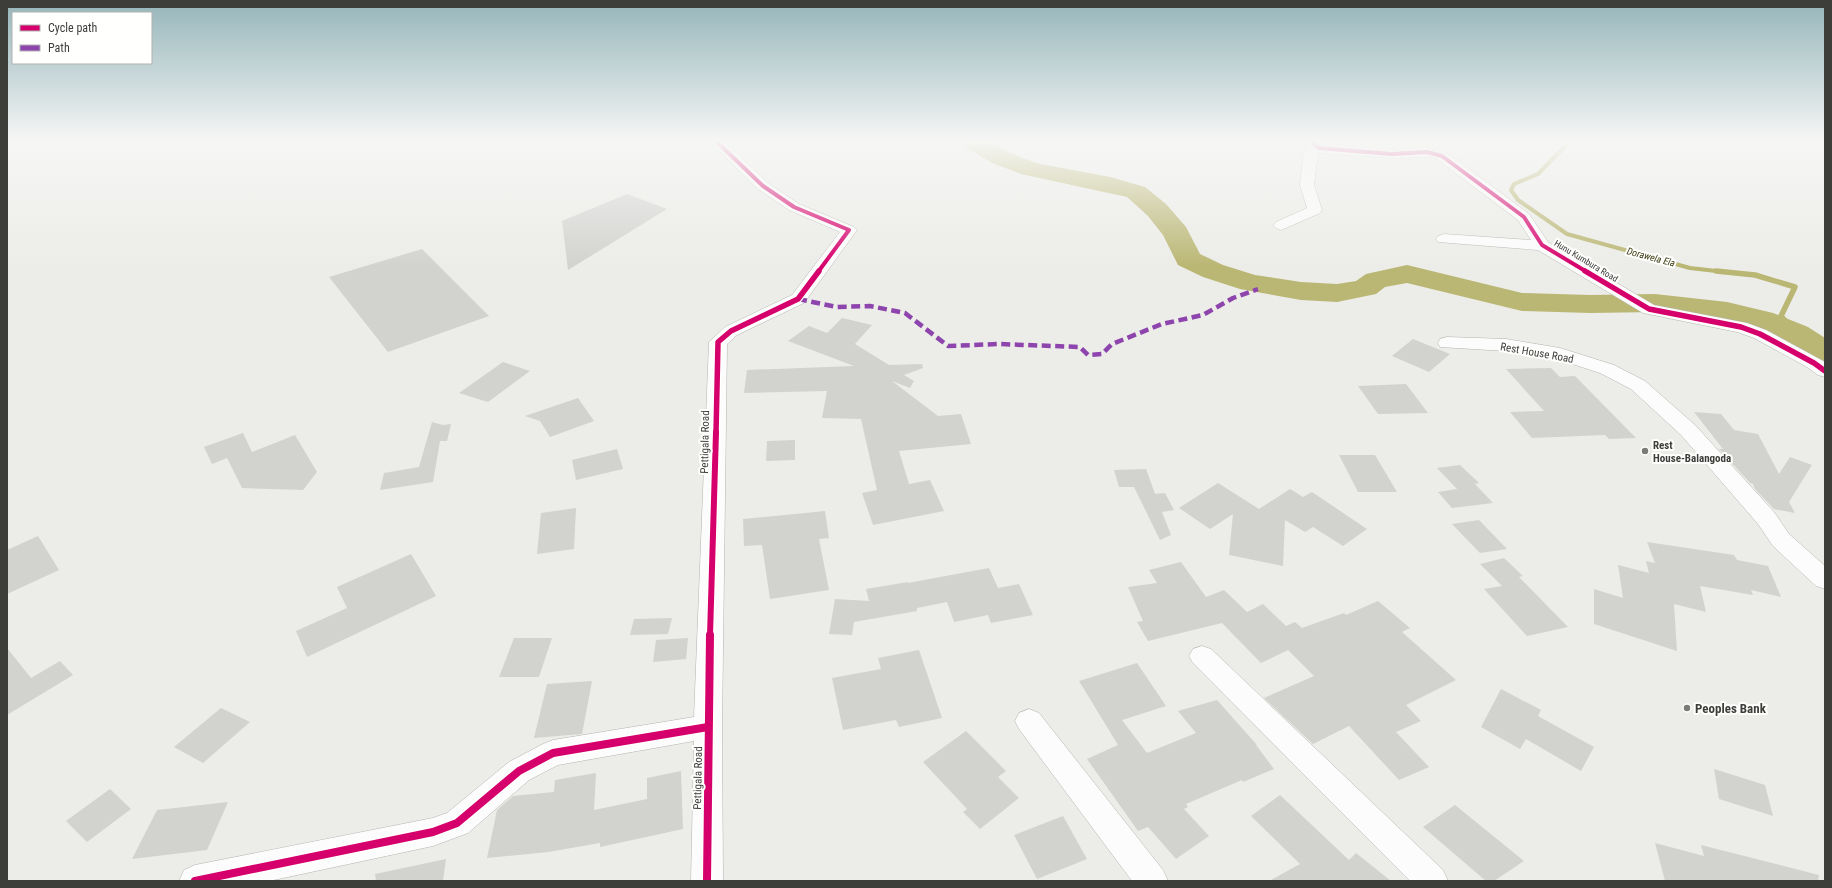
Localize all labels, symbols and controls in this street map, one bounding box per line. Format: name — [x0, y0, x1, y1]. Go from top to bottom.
legend — [12, 12, 152, 64]
text: Cycle path — [48, 21, 98, 35]
text: Path — [48, 41, 70, 55]
street label: Hunu Kumbura Road — [1552, 238, 1620, 284]
water label: Dorawela Ela — [1626, 245, 1677, 269]
street label: Rest House Road — [1499, 340, 1575, 366]
street label: Pettigala Road — [698, 410, 712, 474]
place label: Rest House-Balangoda — [1653, 439, 1731, 465]
marker: Rest House-Balangoda — [1640, 446, 1650, 456]
place label: Peoples Bank — [1695, 701, 1767, 716]
marker: Peoples Bank — [1682, 703, 1692, 713]
street label: Pettigala Road — [691, 746, 705, 810]

